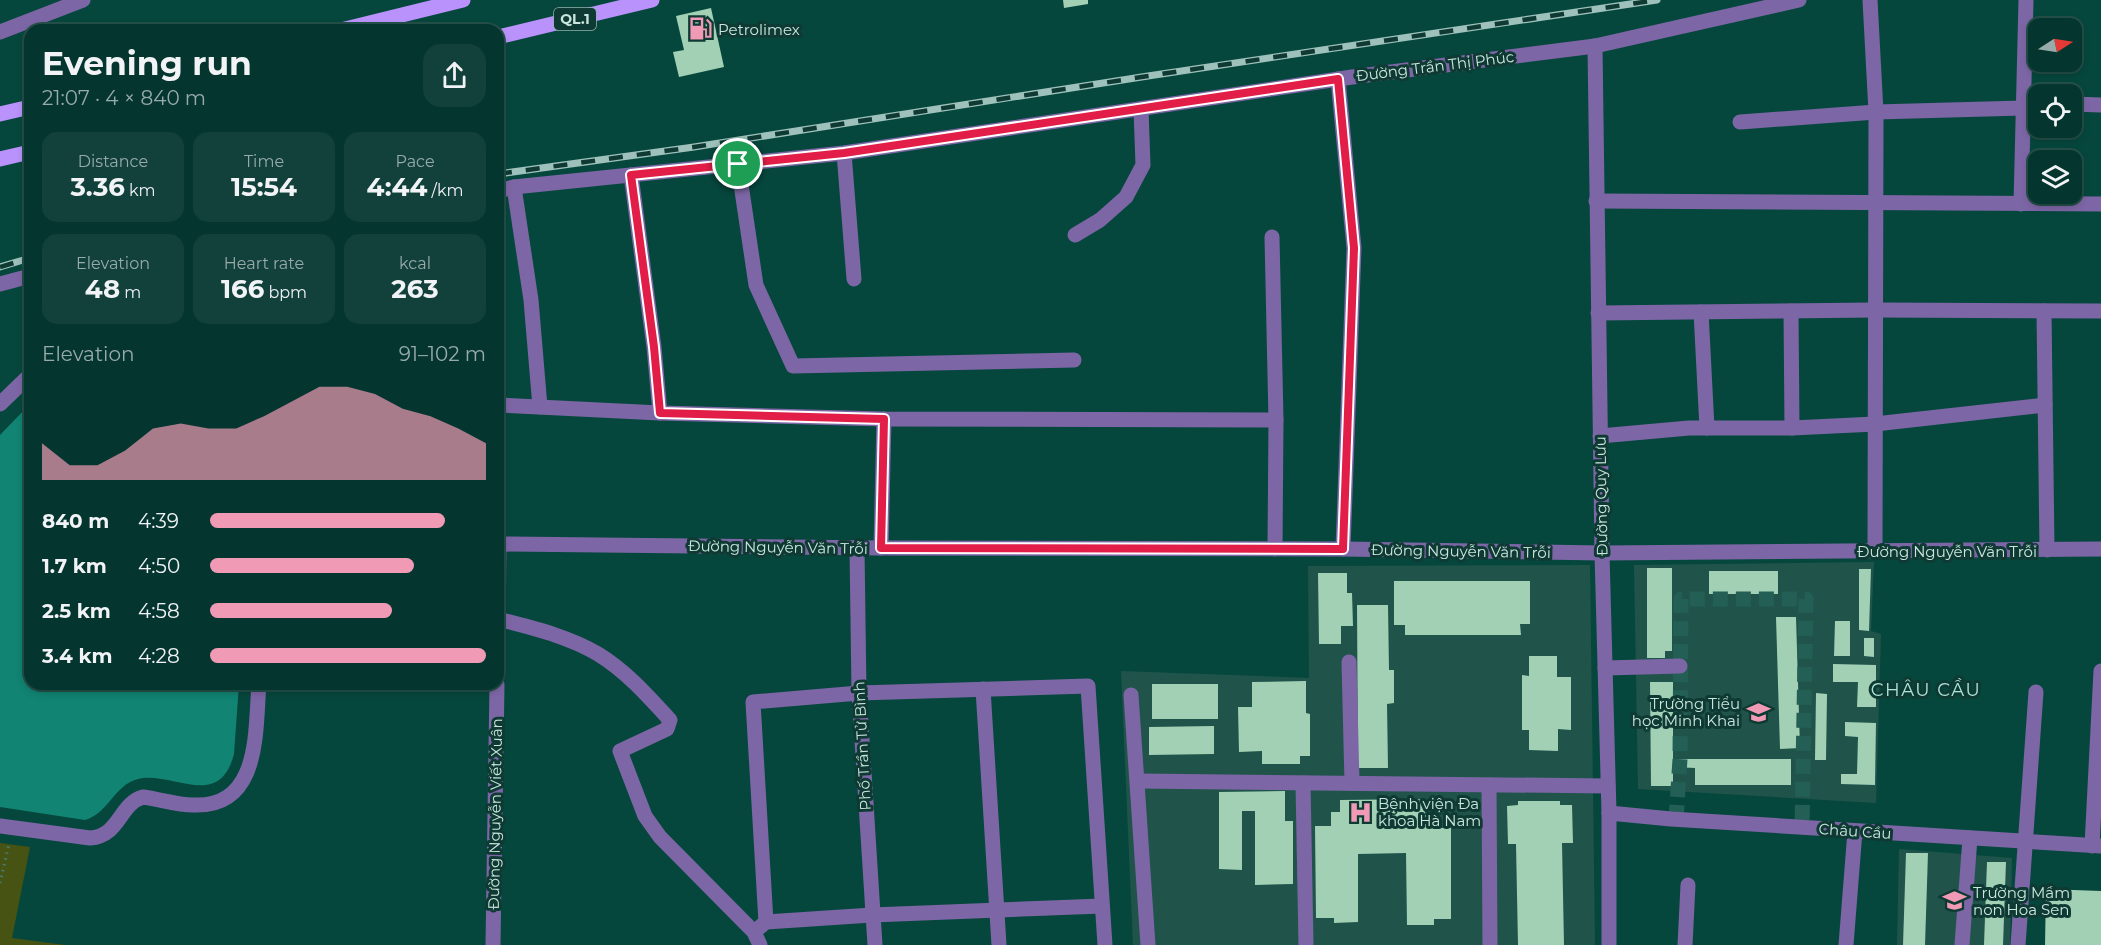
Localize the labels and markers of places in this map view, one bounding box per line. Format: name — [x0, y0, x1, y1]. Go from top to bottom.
fuel station icon: Petrolimex — [687, 16, 713, 42]
place label: Petrolimex — [718, 20, 800, 39]
pin — [712, 138, 763, 189]
place label: Trường Tiểu học Minh Khai — [1632, 694, 1740, 730]
school or university icon: Trường Tiểu học Minh Khai — [1745, 699, 1771, 725]
place label: Bệnh viện Đa khoa Hà Nam — [1378, 794, 1481, 830]
hospital icon: Bệnh viện Đa khoa Hà Nam — [1347, 799, 1373, 825]
place label: Trường Mầm non Hoa Sen — [1973, 883, 2070, 919]
school or university icon: Trường Mầm non Hoa Sen — [1942, 888, 1968, 914]

